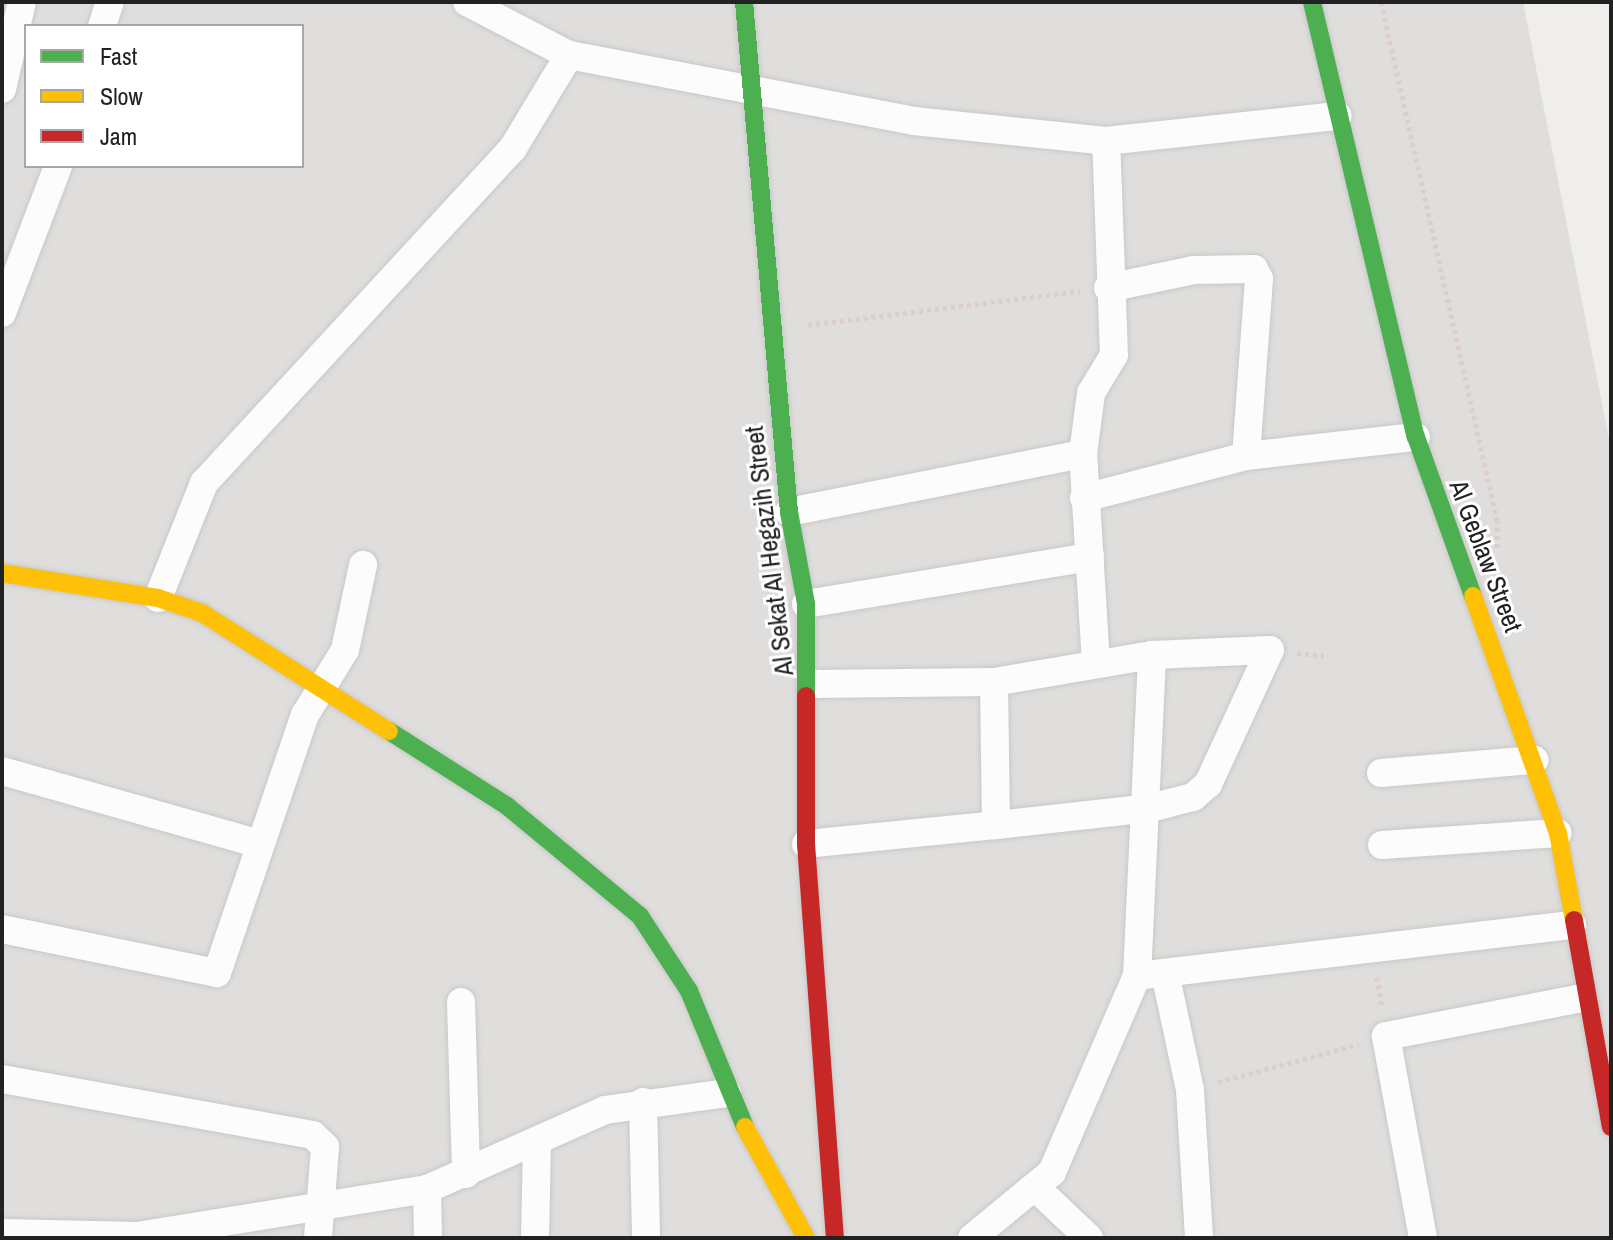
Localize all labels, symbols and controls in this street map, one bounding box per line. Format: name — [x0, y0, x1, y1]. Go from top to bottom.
legend — [24, 24, 304, 168]
text: Fast — [100, 40, 137, 72]
text: Slow — [100, 80, 143, 112]
text: Jam — [100, 120, 137, 152]
street label: Al Sekat Al Hegazih Street — [738, 424, 800, 678]
street label: Al Geblaw Street — [1443, 476, 1529, 636]

